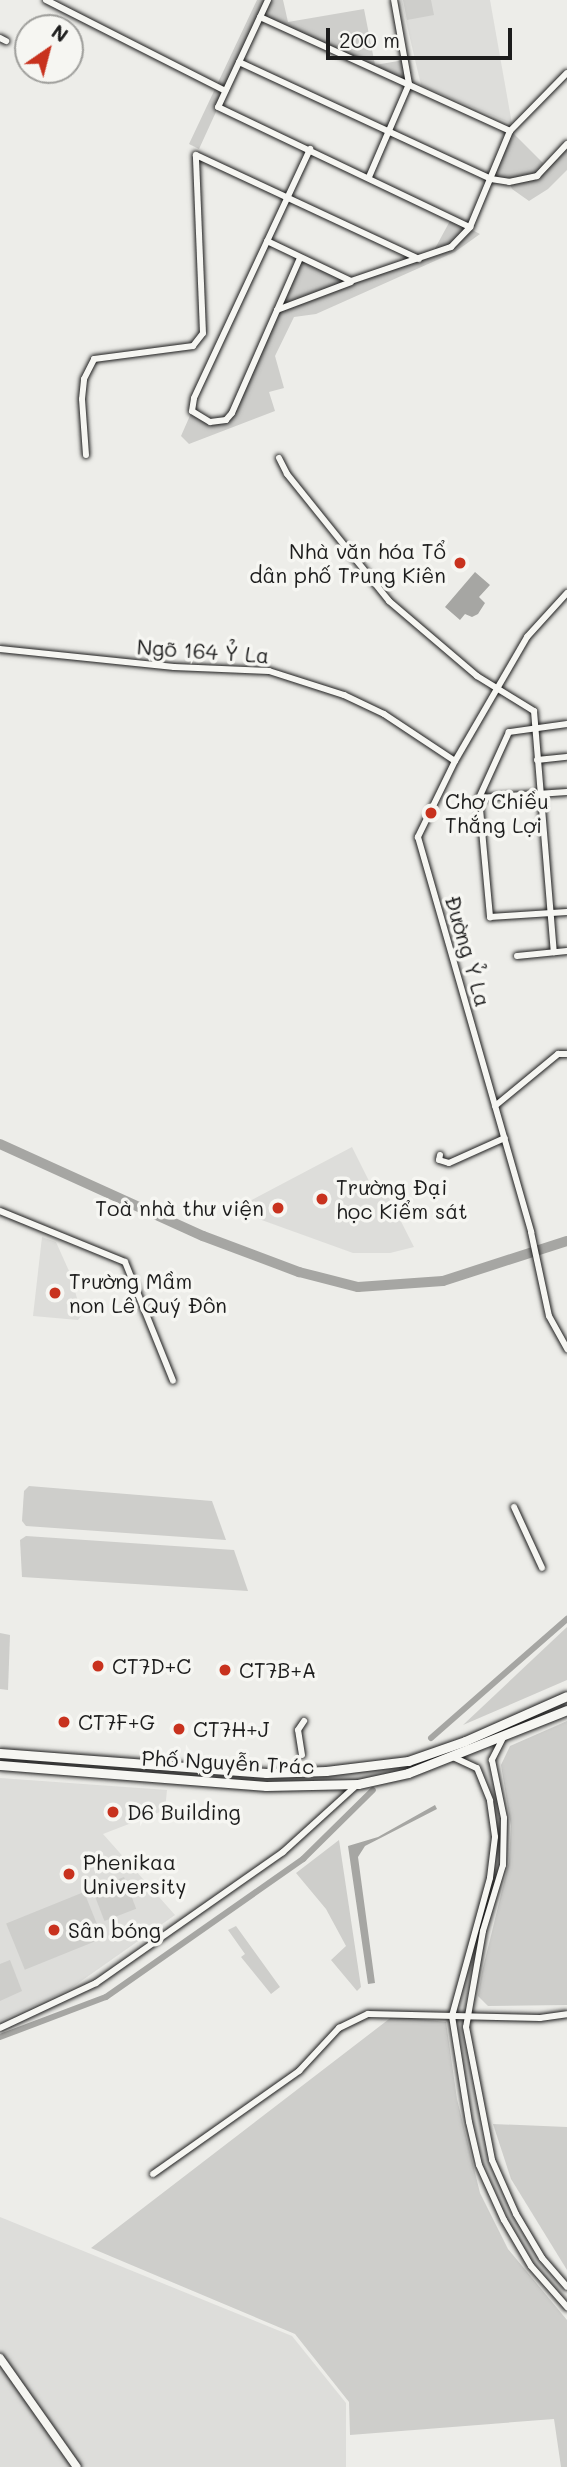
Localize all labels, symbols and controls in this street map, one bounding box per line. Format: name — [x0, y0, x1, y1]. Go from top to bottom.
north arrow — [14, 14, 84, 84]
scale bar — [329, 14, 514, 58]
text: N — [47, 19, 73, 47]
text: 200 m — [339, 26, 400, 53]
place label: Nhà văn hóa Tổ dân phố Trung Kiên — [249, 538, 446, 588]
marker: Nhà văn hóa Tổ dân phố Trung Kiên — [452, 555, 468, 571]
street label: Ngõ 164 Ỷ La — [136, 634, 270, 668]
place label: Chợ Chiều Thắng Lợi — [445, 788, 549, 838]
marker: Chợ Chiều Thắng Lợi — [423, 805, 439, 821]
street label: Đường Ỷ La — [440, 893, 496, 1009]
place label: Trường Đại học Kiểm sát — [336, 1174, 468, 1224]
marker: Trường Đại học Kiểm sát — [314, 1191, 330, 1207]
place label: Toà nhà thư viện — [95, 1195, 264, 1221]
marker: Toà nhà thư viện — [270, 1200, 286, 1216]
place label: Trường Mầm non Lê Quý Đôn — [69, 1268, 227, 1318]
marker: Trường Mầm non Lê Quý Đôn — [47, 1285, 63, 1301]
place label: CT7D+C — [112, 1653, 191, 1679]
place label: CT7B+A — [239, 1657, 316, 1683]
marker: CT7D+C — [90, 1658, 106, 1674]
marker: CT7B+A — [217, 1662, 233, 1678]
place label: CT7F+G — [78, 1709, 155, 1735]
marker: CT7F+G — [56, 1714, 72, 1730]
place label: CT7H+J — [193, 1716, 269, 1742]
marker: CT7H+J — [171, 1721, 187, 1737]
street label: Phố Nguyễn Trác — [141, 1745, 315, 1779]
place label: D6 Building — [127, 1799, 241, 1825]
marker: D6 Building — [105, 1804, 121, 1820]
place label: Phenikaa University — [83, 1849, 187, 1899]
marker: Phenikaa University — [61, 1866, 77, 1882]
place label: Sân bóng — [68, 1917, 161, 1943]
marker: Sân bóng — [46, 1922, 62, 1938]

